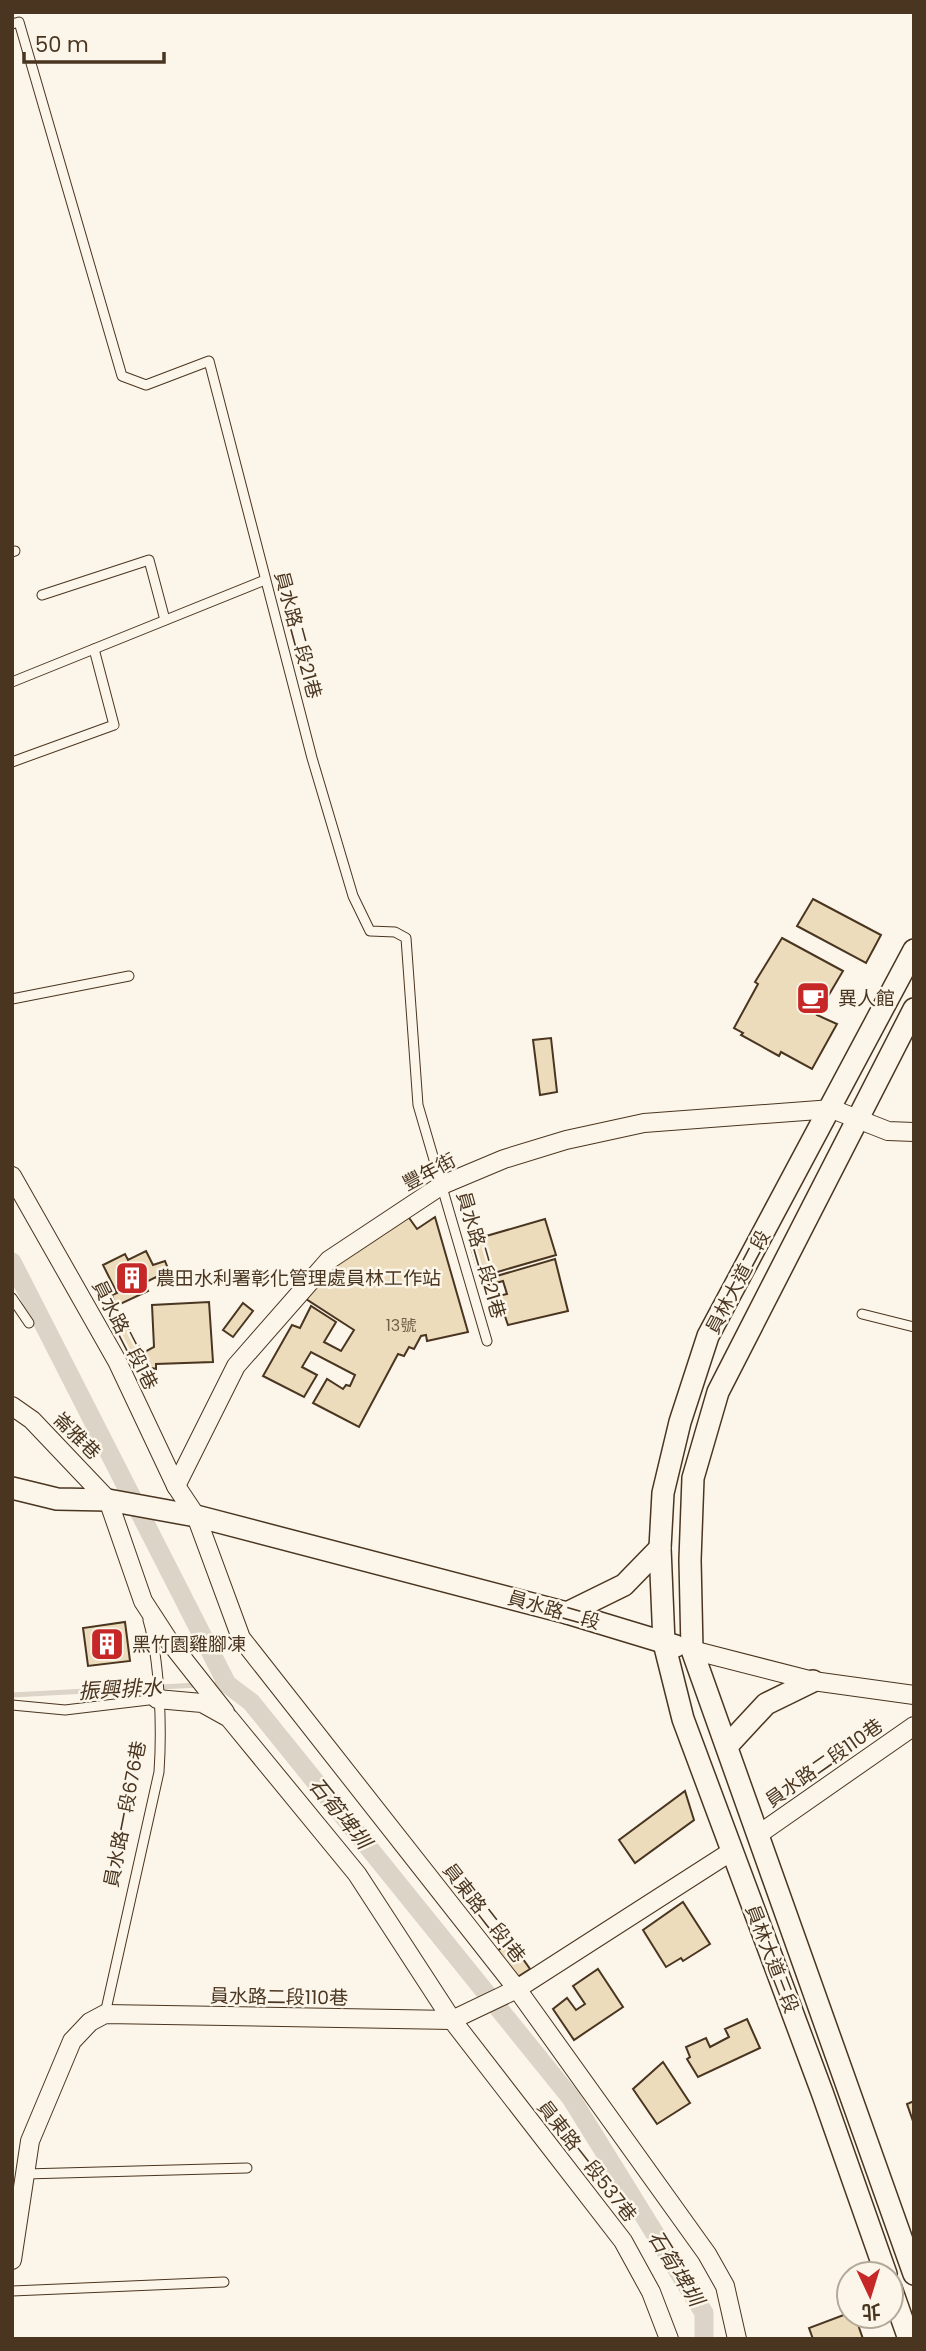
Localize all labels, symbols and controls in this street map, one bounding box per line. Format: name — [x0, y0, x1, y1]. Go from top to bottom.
scale bar — [24, 21, 164, 65]
text: 50 m — [35, 30, 89, 59]
street label: 員水路二段21巷 — [268, 568, 328, 702]
cafe icon: 異人館 — [794, 979, 832, 1017]
place label: 異人館 — [838, 985, 895, 1012]
street label: 豐年街 — [397, 1147, 461, 1197]
street label: 員水路二段21巷 — [450, 1188, 512, 1322]
street label: 員林大道二段 — [699, 1225, 777, 1339]
building icon: 農田水利署彰化管理處員林工作站 — [113, 1259, 151, 1297]
place label: 農田水利署彰化管理處員林工作站 — [156, 1265, 441, 1292]
street label: 員水路二段1巷 — [86, 1275, 164, 1395]
house number: 13號 — [386, 1314, 416, 1337]
street label: 崙雅巷 — [47, 1406, 107, 1466]
street label: 員水路二段 — [505, 1584, 603, 1636]
building icon: 黑竹園雞腳凍 — [88, 1625, 126, 1663]
place label: 黑竹園雞腳凍 — [132, 1631, 246, 1658]
water label: 振興排水 — [77, 1672, 164, 1706]
street label: 員水路二段110巷 — [760, 1712, 888, 1814]
street label: 員水路一段676巷 — [98, 1739, 152, 1889]
water label: 石筍埤圳 — [302, 1771, 380, 1857]
street label: 員東路二段1巷 — [436, 1857, 532, 1969]
street label: 員林大道三段 — [739, 1901, 805, 2017]
street label: 員水路二段110巷 — [210, 1982, 348, 2012]
street label: 員東路一段537巷 — [531, 2095, 643, 2227]
water label: 石筍埤圳 — [641, 2225, 712, 2314]
north arrow — [835, 2260, 905, 2330]
text: 北 — [861, 2297, 882, 2326]

